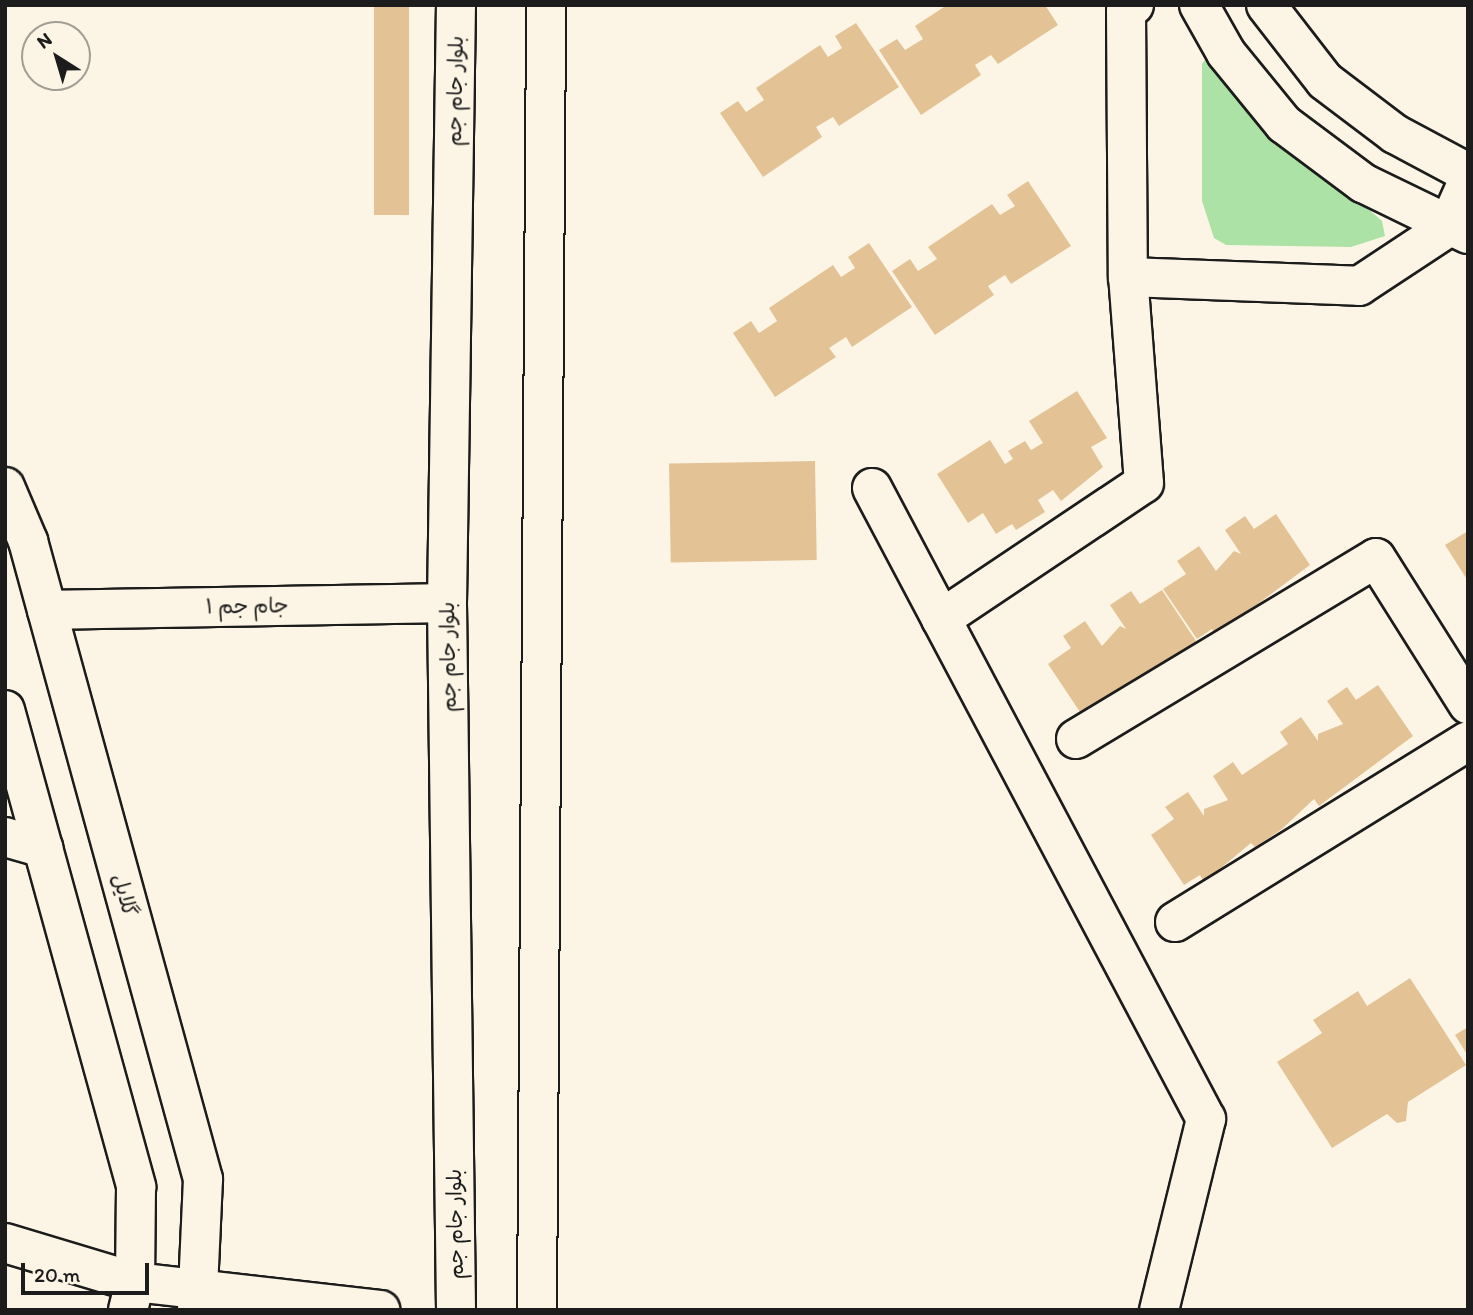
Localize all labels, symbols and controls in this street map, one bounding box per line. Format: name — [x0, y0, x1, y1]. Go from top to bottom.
north arrow — [21, 21, 91, 91]
text: N — [32, 27, 56, 53]
street label: بلوار جام جم — [441, 35, 469, 147]
street label: جام جم ۱ — [205, 593, 289, 619]
street label: بلوار جام جم — [434, 601, 462, 713]
street label: گلایل — [107, 871, 143, 919]
street label: بلوار جام جم — [441, 1168, 469, 1280]
scale bar — [24, 1248, 152, 1292]
text: 20 m — [34, 1262, 80, 1287]

